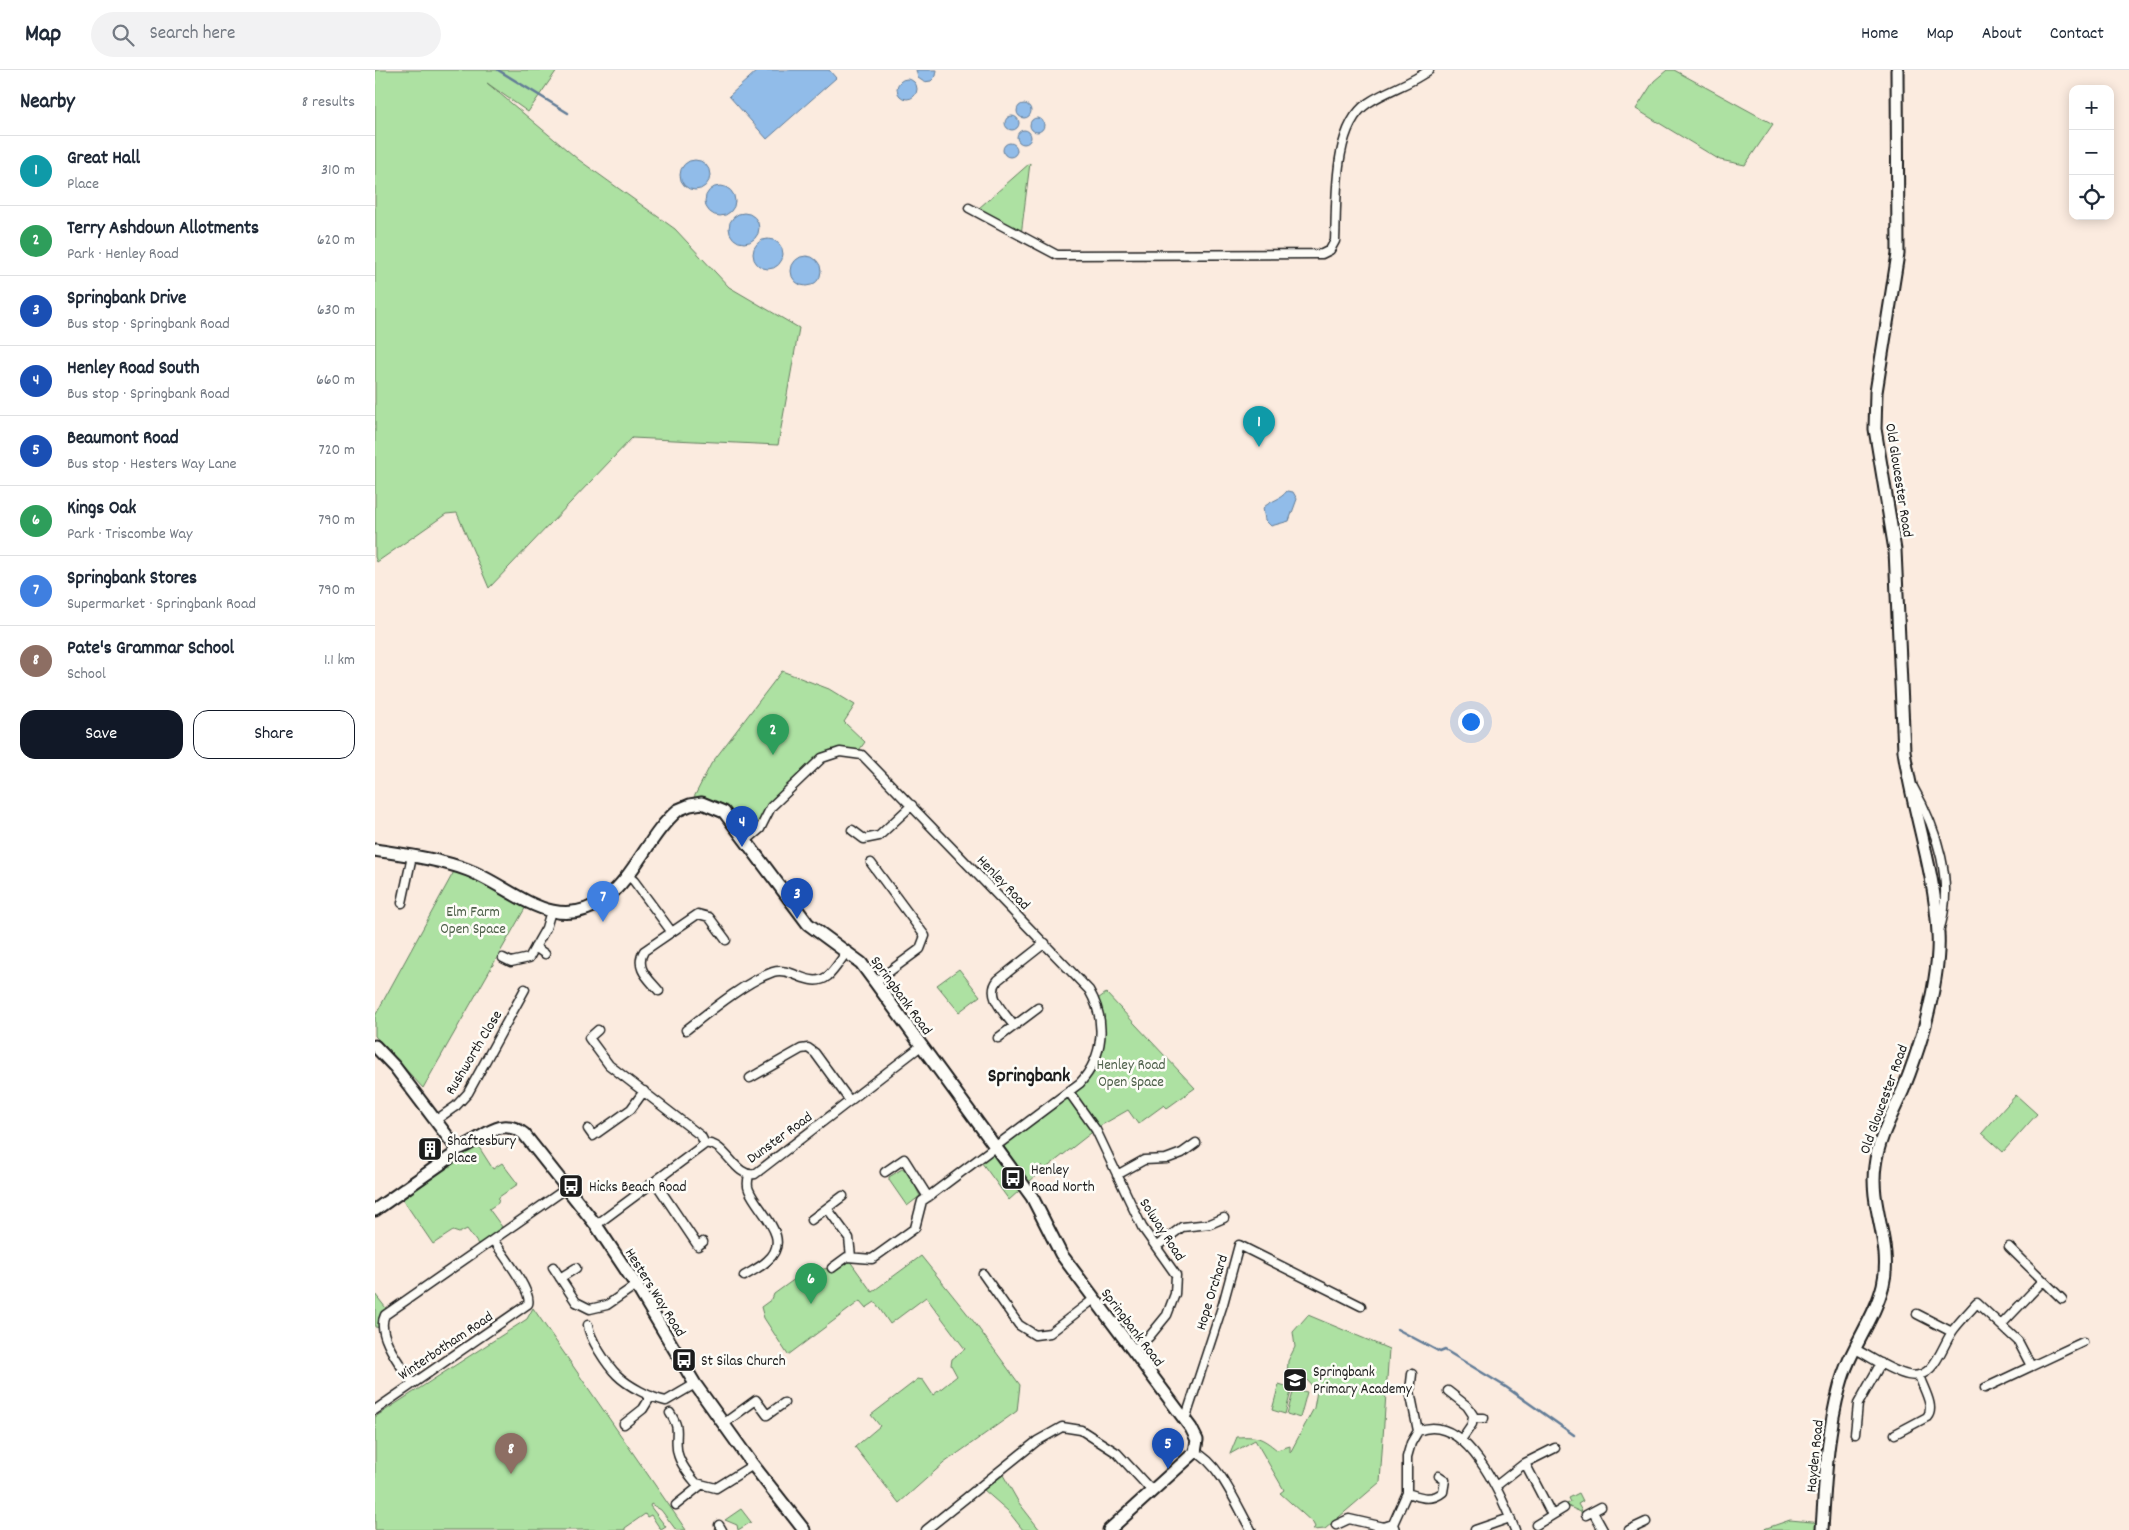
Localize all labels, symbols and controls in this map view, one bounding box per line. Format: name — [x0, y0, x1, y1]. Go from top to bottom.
search box — [91, 12, 441, 57]
text: Map — [25, 18, 61, 52]
icon: search — [109, 21, 137, 49]
text: Search here — [149, 21, 235, 48]
text: Home — [1861, 22, 1898, 47]
text: Map — [1926, 22, 1954, 47]
text: About — [1982, 22, 2022, 47]
text: Contact — [2050, 22, 2104, 47]
map controls — [2069, 85, 2114, 220]
button: + — [2069, 85, 2114, 130]
text: Nearby — [20, 88, 75, 118]
text: 8 results — [302, 91, 355, 114]
button: − — [2069, 130, 2114, 175]
text: Great Hall — [67, 146, 140, 173]
text: 1 — [34, 159, 38, 182]
text: 310 m — [321, 159, 355, 182]
text: Place — [67, 173, 99, 196]
button: locate — [2069, 175, 2114, 220]
text: Terry Ashdown Allotments — [67, 216, 259, 243]
text: 2 — [33, 229, 40, 252]
text: 620 m — [317, 229, 355, 252]
text: Park · Henley Road — [67, 243, 179, 266]
text: Springbank Drive — [67, 286, 186, 313]
text: 3 — [32, 299, 40, 322]
text: 630 m — [317, 299, 355, 322]
text: Bus stop · Springbank Road — [67, 313, 230, 336]
text: Henley Road South — [67, 356, 199, 383]
text: 4 — [33, 369, 39, 392]
text: 660 m — [316, 369, 355, 392]
text: Bus stop · Springbank Road — [67, 383, 230, 406]
pin: 1 — [1243, 406, 1275, 447]
street label: Old Gloucester Road — [1878, 422, 1918, 539]
text: Beaumont Road — [67, 426, 179, 453]
text: 5 — [32, 439, 40, 462]
text: 720 m — [319, 439, 355, 462]
text: Bus stop · Hesters Way Lane — [67, 453, 237, 476]
text: Kings Oak — [67, 496, 136, 523]
text: 6 — [32, 509, 40, 532]
text: 790 m — [318, 509, 355, 532]
text: Park · Triscombe Way — [67, 523, 193, 546]
text: Springbank Stores — [67, 566, 197, 593]
text: 7 — [33, 579, 39, 602]
text: 790 m — [318, 579, 355, 602]
text: Supermarket · Springbank Road — [67, 593, 256, 616]
text: Pate's Grammar School — [67, 636, 234, 663]
text: 8 — [33, 649, 39, 672]
text: 1.1 km — [324, 649, 355, 672]
text: School — [67, 663, 106, 686]
your location — [1458, 709, 1484, 735]
button: Save — [20, 710, 183, 759]
button: Share — [193, 710, 355, 759]
pin: 2 — [757, 714, 789, 755]
pin: 4 — [726, 806, 758, 847]
street label: Henley Road — [971, 851, 1034, 916]
pin: 3 — [781, 878, 813, 919]
pin: 7 — [587, 881, 619, 922]
park label: Elm Farm Open Space — [440, 902, 506, 941]
street label: Springbank Road — [864, 952, 937, 1040]
street label: Rushworth Close — [441, 1006, 509, 1100]
street label: Old Gloucester Road — [1855, 1042, 1915, 1158]
park label: Henley Road Open Space — [1097, 1055, 1165, 1094]
district label: Springbank — [988, 1063, 1070, 1091]
street label: Dunster Road — [743, 1107, 818, 1170]
place label: Shaftesbury Place — [447, 1131, 517, 1170]
building icon: Shaftesbury Place — [417, 1136, 443, 1162]
place label: Henley Road North — [1031, 1160, 1095, 1199]
bus stop icon: Henley Road North — [1000, 1165, 1026, 1191]
bus stop icon: Hicks Beach Road — [558, 1173, 584, 1199]
place label: Hicks Beach Road — [589, 1177, 687, 1199]
street label: Solway Road — [1133, 1194, 1190, 1266]
street label: Hesters Way Road — [618, 1244, 690, 1342]
street label: Hope Orchard — [1191, 1252, 1235, 1333]
pin: 6 — [795, 1263, 827, 1304]
street label: Springbank Road — [1095, 1284, 1168, 1372]
street label: Winterbotham Road — [394, 1307, 498, 1387]
bus stop icon: St Silas Church — [671, 1347, 697, 1373]
place label: St Silas Church — [701, 1351, 786, 1373]
place label: Springbank Primary Academy — [1313, 1362, 1413, 1401]
school or university icon: Springbank Primary Academy — [1282, 1367, 1308, 1393]
street label: Hayden Road — [1801, 1419, 1831, 1494]
pin: 5 — [1152, 1428, 1184, 1469]
pin: 8 — [495, 1433, 527, 1474]

